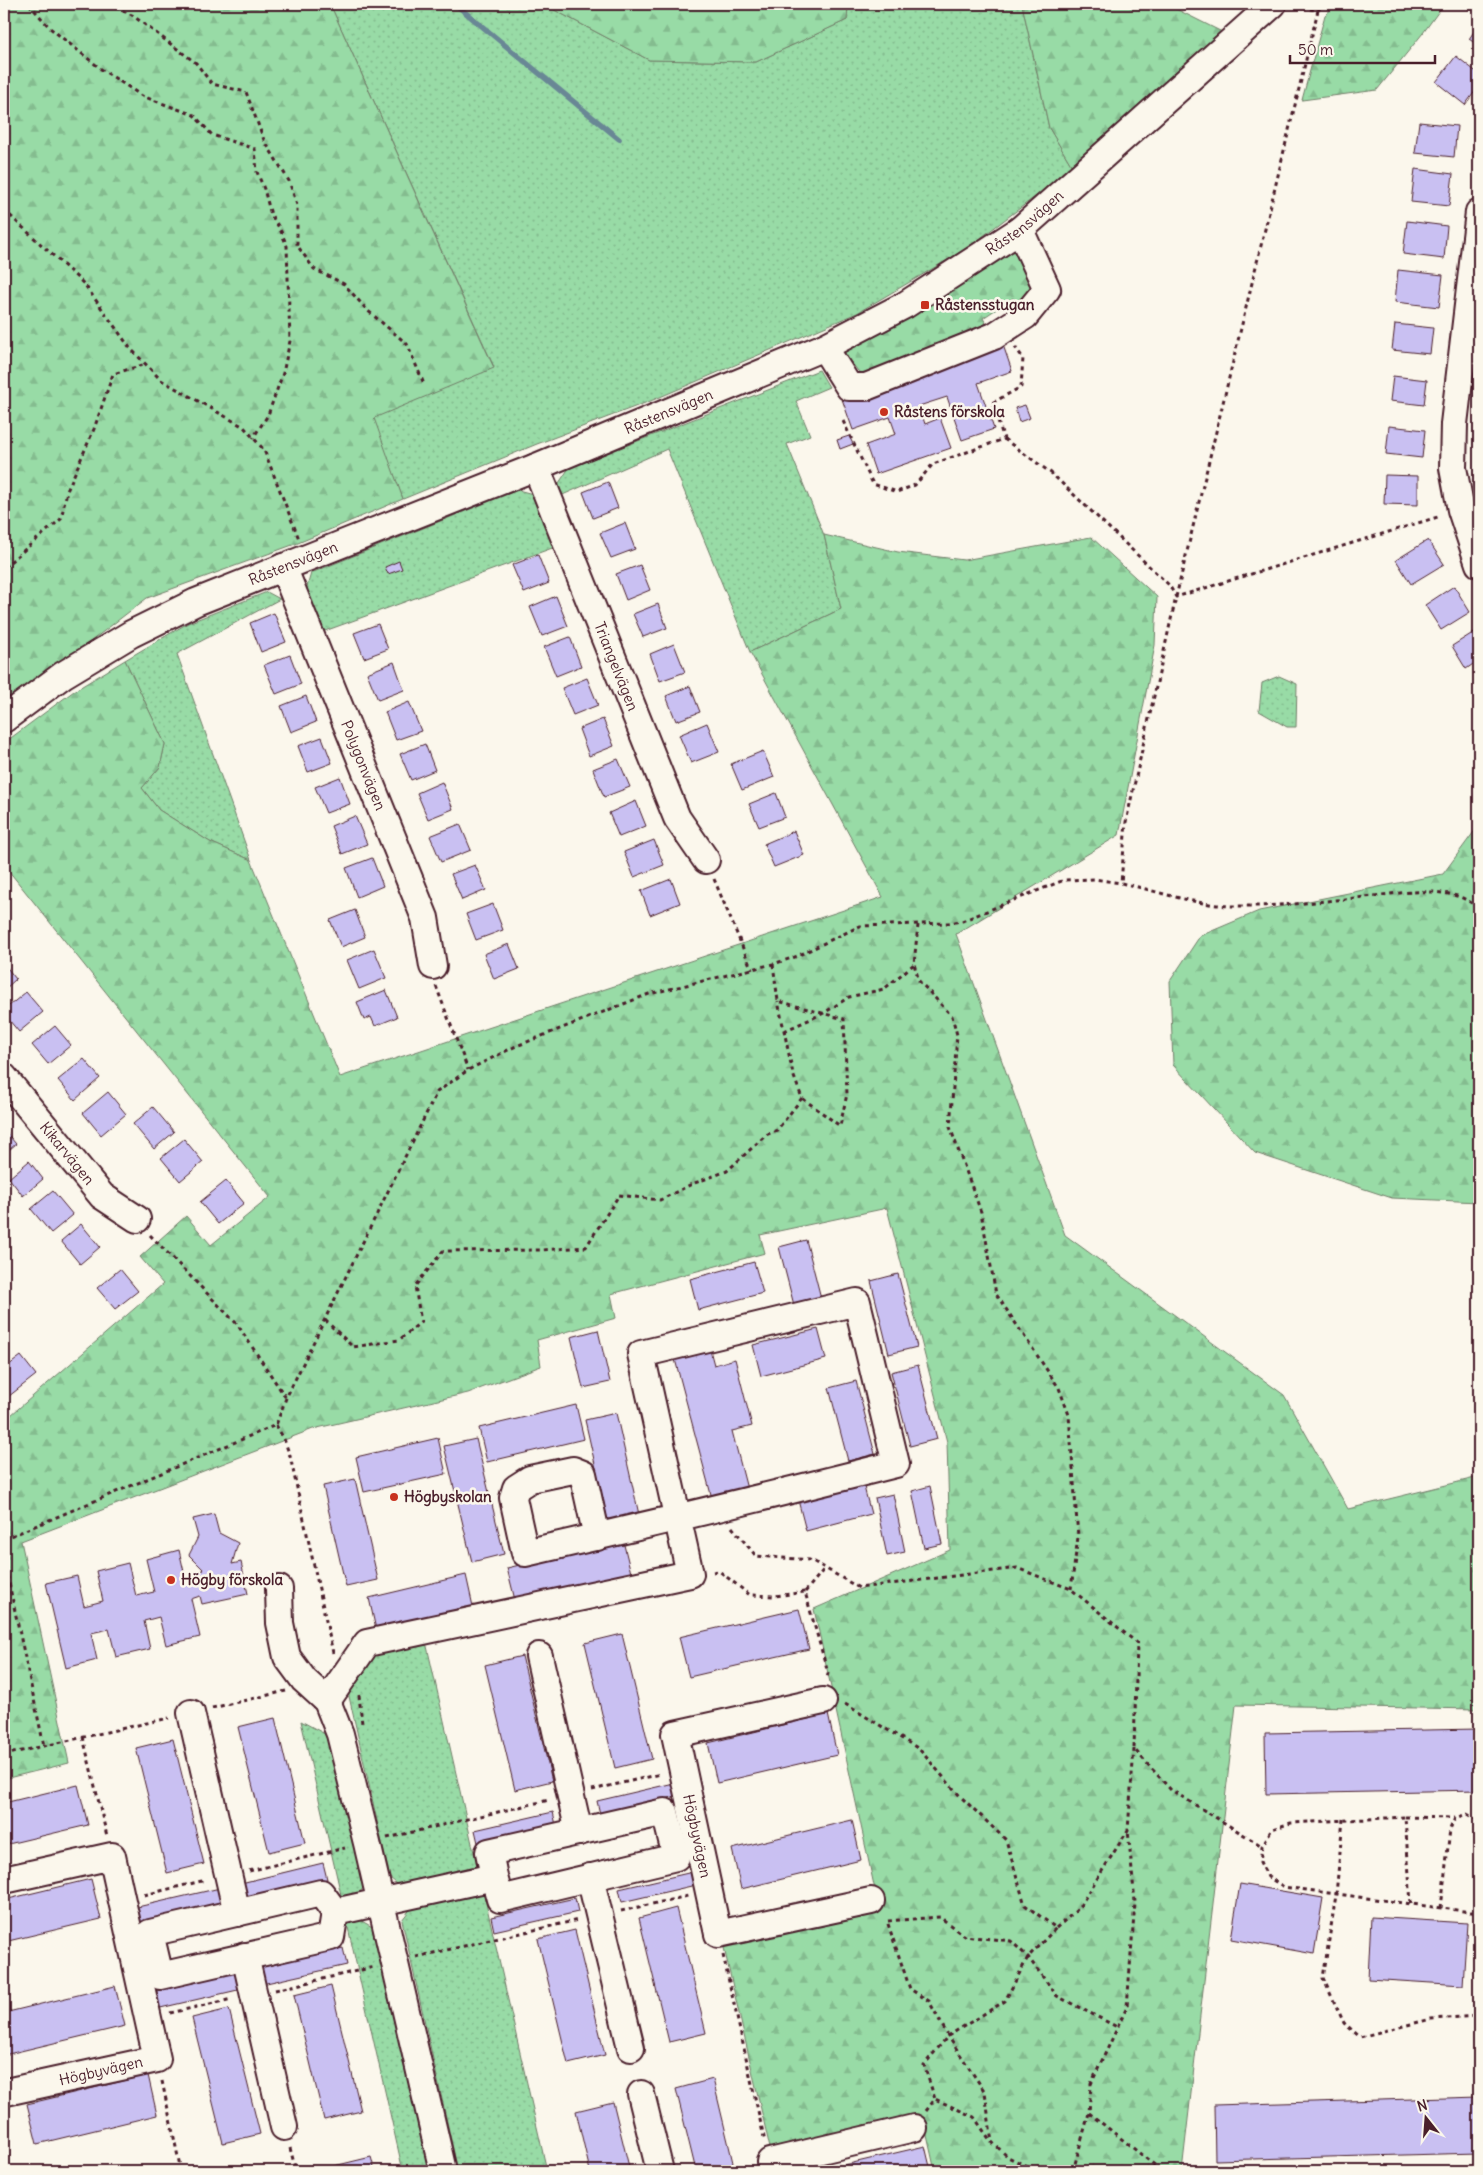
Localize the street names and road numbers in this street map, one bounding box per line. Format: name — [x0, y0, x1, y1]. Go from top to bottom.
street label: Råstensvägen — [982, 185, 1067, 259]
street label: Råstensvägen — [621, 384, 716, 438]
street label: Råstensvägen — [246, 537, 341, 589]
street label: Triangelvägen — [590, 619, 643, 714]
street label: Polygonvägen — [337, 717, 391, 813]
street label: Kikarvägen — [36, 1118, 99, 1189]
street label: Högbyvägen — [679, 1792, 716, 1880]
street label: Högbyvägen — [57, 2052, 145, 2089]

